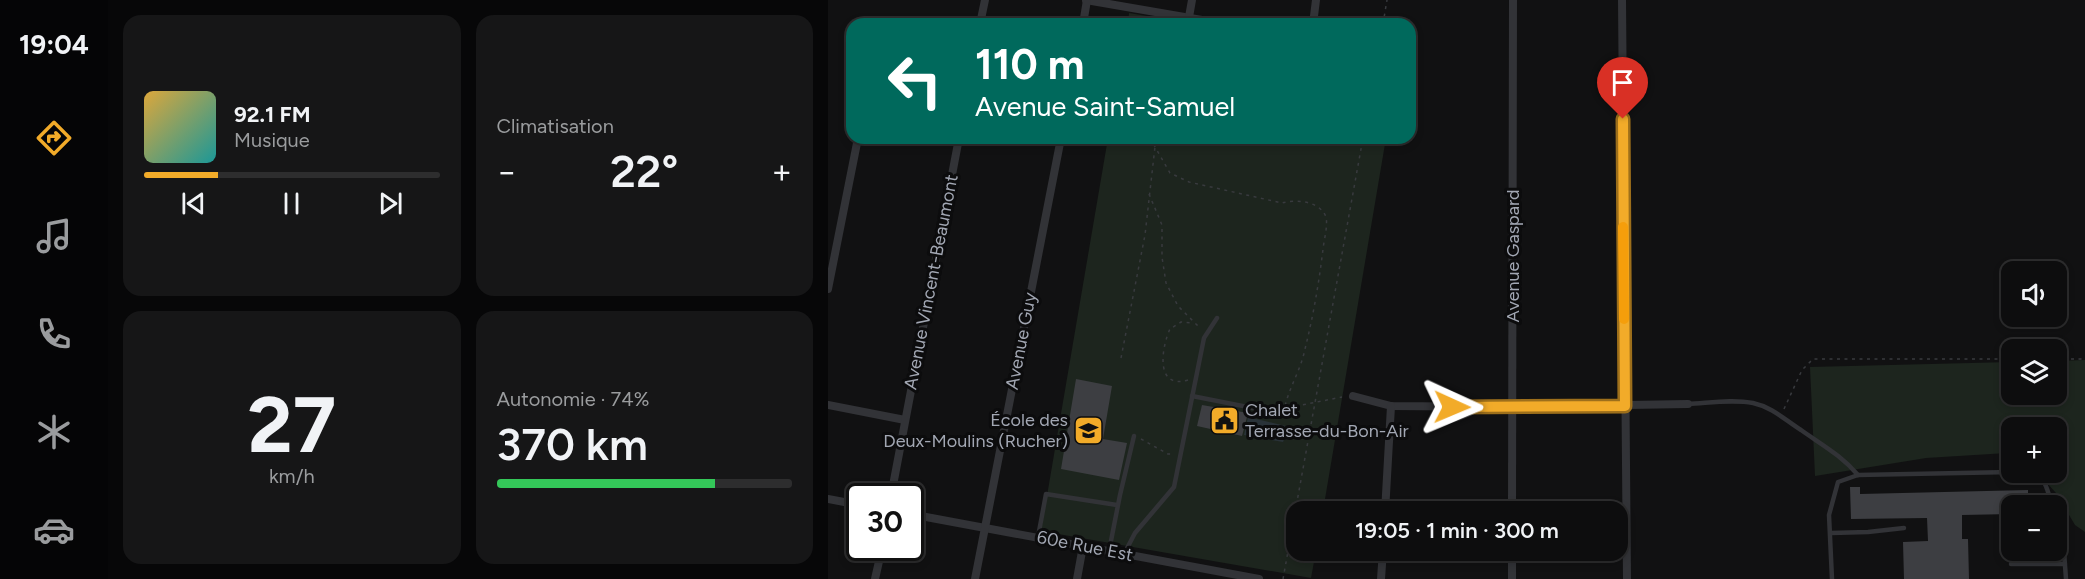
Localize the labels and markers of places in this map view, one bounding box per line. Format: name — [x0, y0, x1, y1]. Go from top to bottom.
pin — [1597, 57, 1648, 119]
place label: Chalet Terrasse-du-Bon-Air — [1245, 399, 1409, 442]
public building icon: Chalet Terrasse-du-Bon-Air — [1208, 404, 1240, 436]
place label: École des Deux-Moulins (Rucher) — [883, 409, 1068, 452]
school or university icon: École des Deux-Moulins (Rucher) — [1073, 414, 1105, 446]

